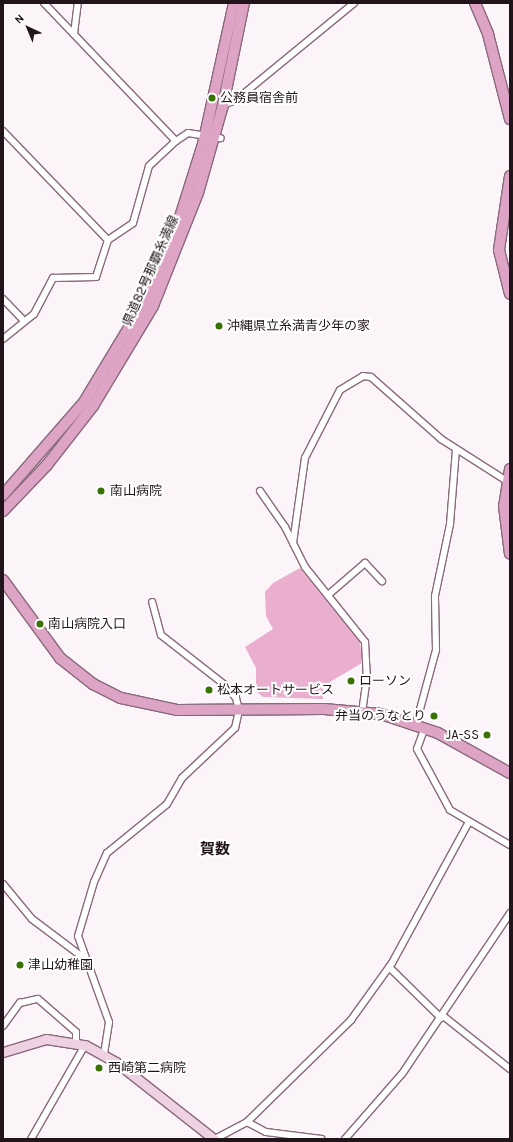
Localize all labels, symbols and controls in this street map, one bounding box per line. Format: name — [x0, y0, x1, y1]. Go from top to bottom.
north arrow — [8, 8, 48, 48]
text: N — [12, 12, 27, 26]
place label: 公務員宿舎前 — [220, 90, 298, 106]
marker: 公務員宿舎前 — [207, 93, 217, 103]
street label: 県道82号那覇糸満線 — [120, 213, 182, 329]
place label: 沖縄県立糸満青少年の家 — [227, 318, 370, 334]
marker: 沖縄県立糸満青少年の家 — [214, 321, 224, 331]
place label: 南山病院 — [110, 483, 162, 499]
marker: 南山病院 — [95, 485, 107, 497]
place label: 南山病院入口 — [48, 616, 126, 632]
marker: 南山病院入口 — [35, 619, 45, 629]
place label: ローソン — [359, 673, 411, 689]
marker: ローソン — [346, 676, 356, 686]
place label: 松本オートサービス — [217, 682, 334, 698]
marker: 松本オートサービス — [204, 685, 214, 695]
place label: 弁当のうなとり — [335, 708, 426, 724]
marker: 弁当のうなとり — [429, 711, 439, 721]
place label: JA-SS — [446, 727, 479, 743]
marker: JA-SS — [482, 730, 492, 740]
district label: 賀数 — [200, 841, 230, 859]
place label: 津山幼稚園 — [28, 957, 93, 973]
marker: 津山幼稚園 — [15, 960, 25, 970]
place label: 西崎第二病院 — [108, 1060, 186, 1076]
marker: 西崎第二病院 — [93, 1062, 105, 1074]

